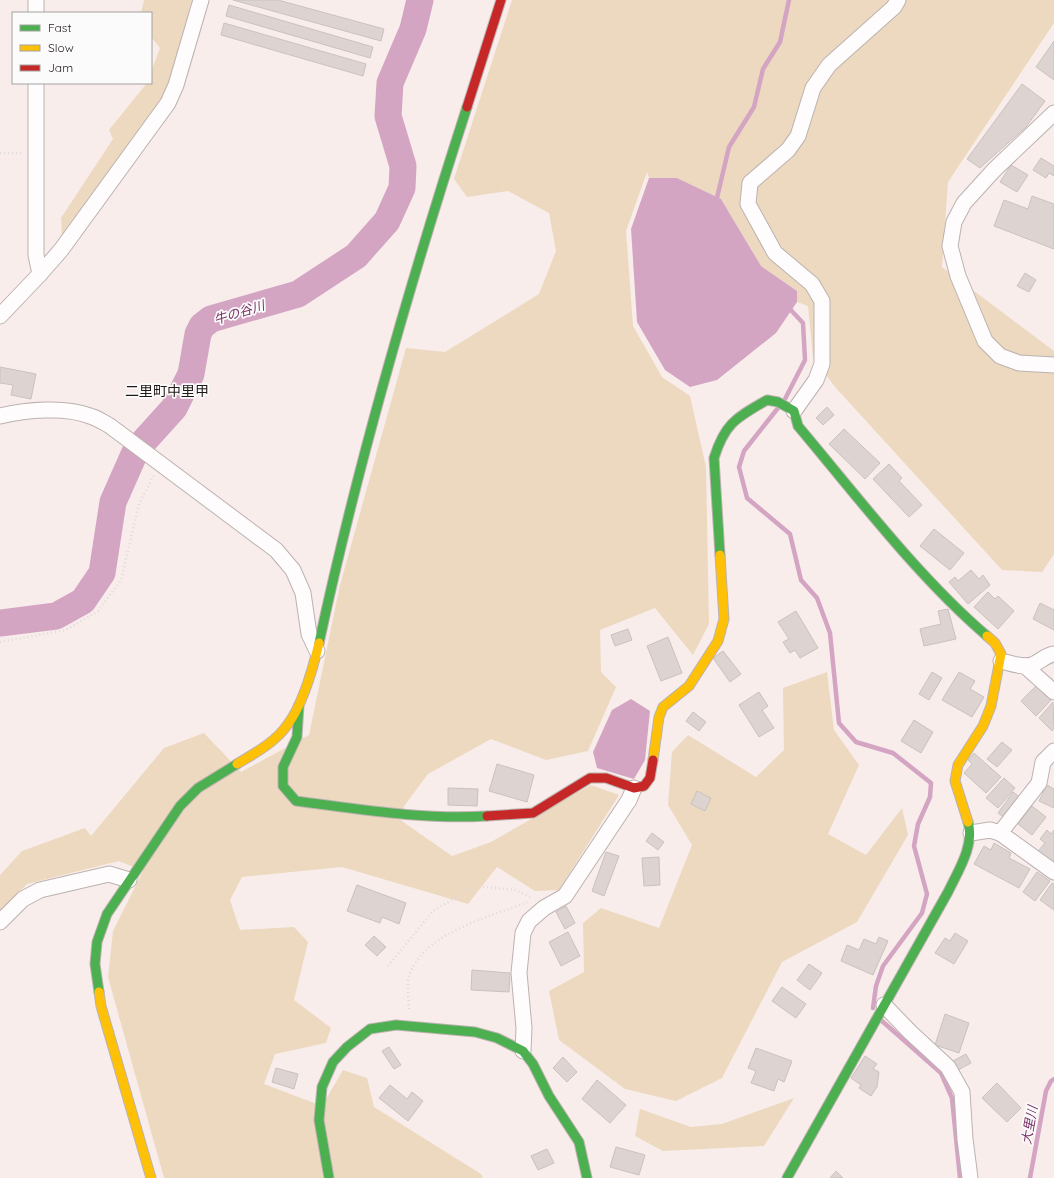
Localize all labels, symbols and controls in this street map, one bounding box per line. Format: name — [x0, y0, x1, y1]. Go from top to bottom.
legend — [12, 12, 152, 84]
text: Fast — [48, 20, 72, 35]
text: Slow — [48, 40, 74, 55]
text: Jam — [48, 60, 73, 75]
water label: 牛の谷川 — [212, 296, 268, 327]
district label: 二里町中里甲 — [125, 382, 209, 400]
water label: 大里川 — [1018, 1102, 1041, 1146]

